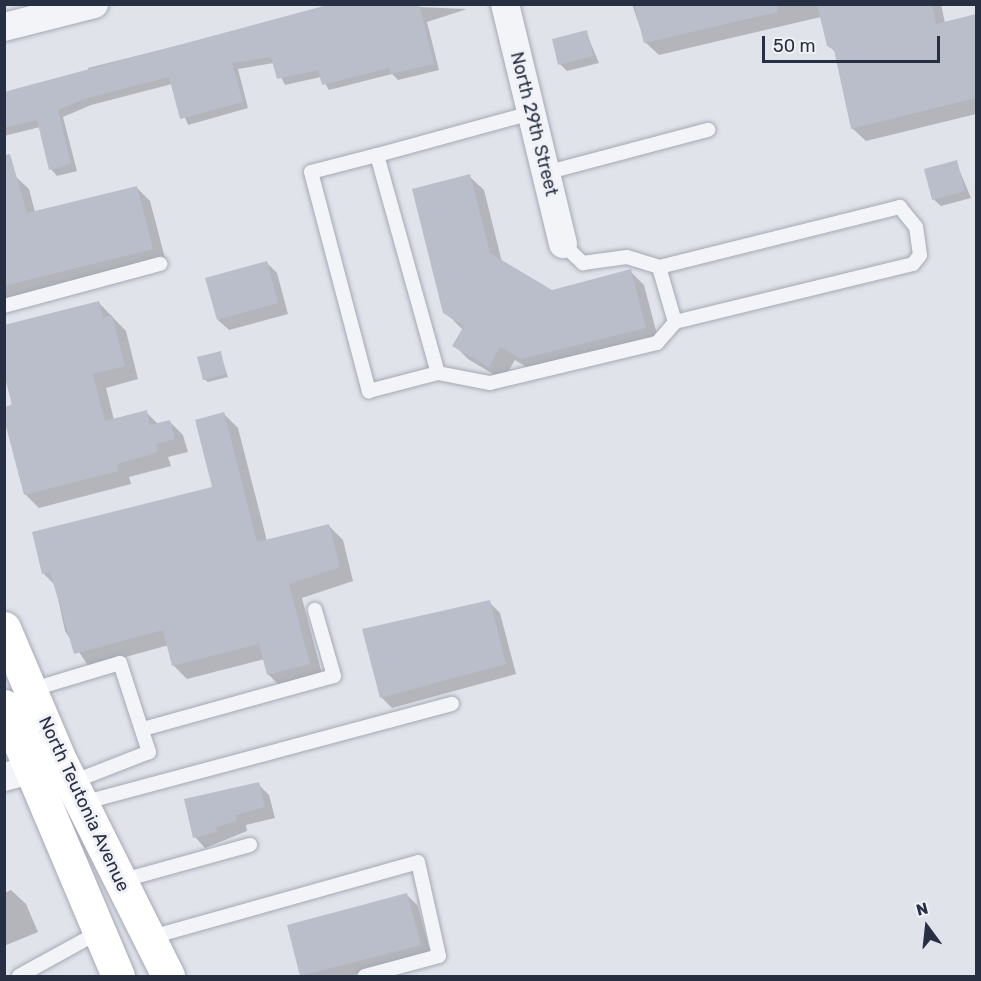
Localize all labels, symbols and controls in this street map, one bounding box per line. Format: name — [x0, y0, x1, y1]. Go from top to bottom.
scale bar — [765, 24, 944, 62]
text: 50 m — [773, 35, 816, 57]
street label: North 29th Street — [506, 50, 562, 198]
street label: North Teutonia Avenue — [34, 713, 134, 895]
north arrow — [897, 897, 957, 957]
text: N — [914, 898, 930, 920]

